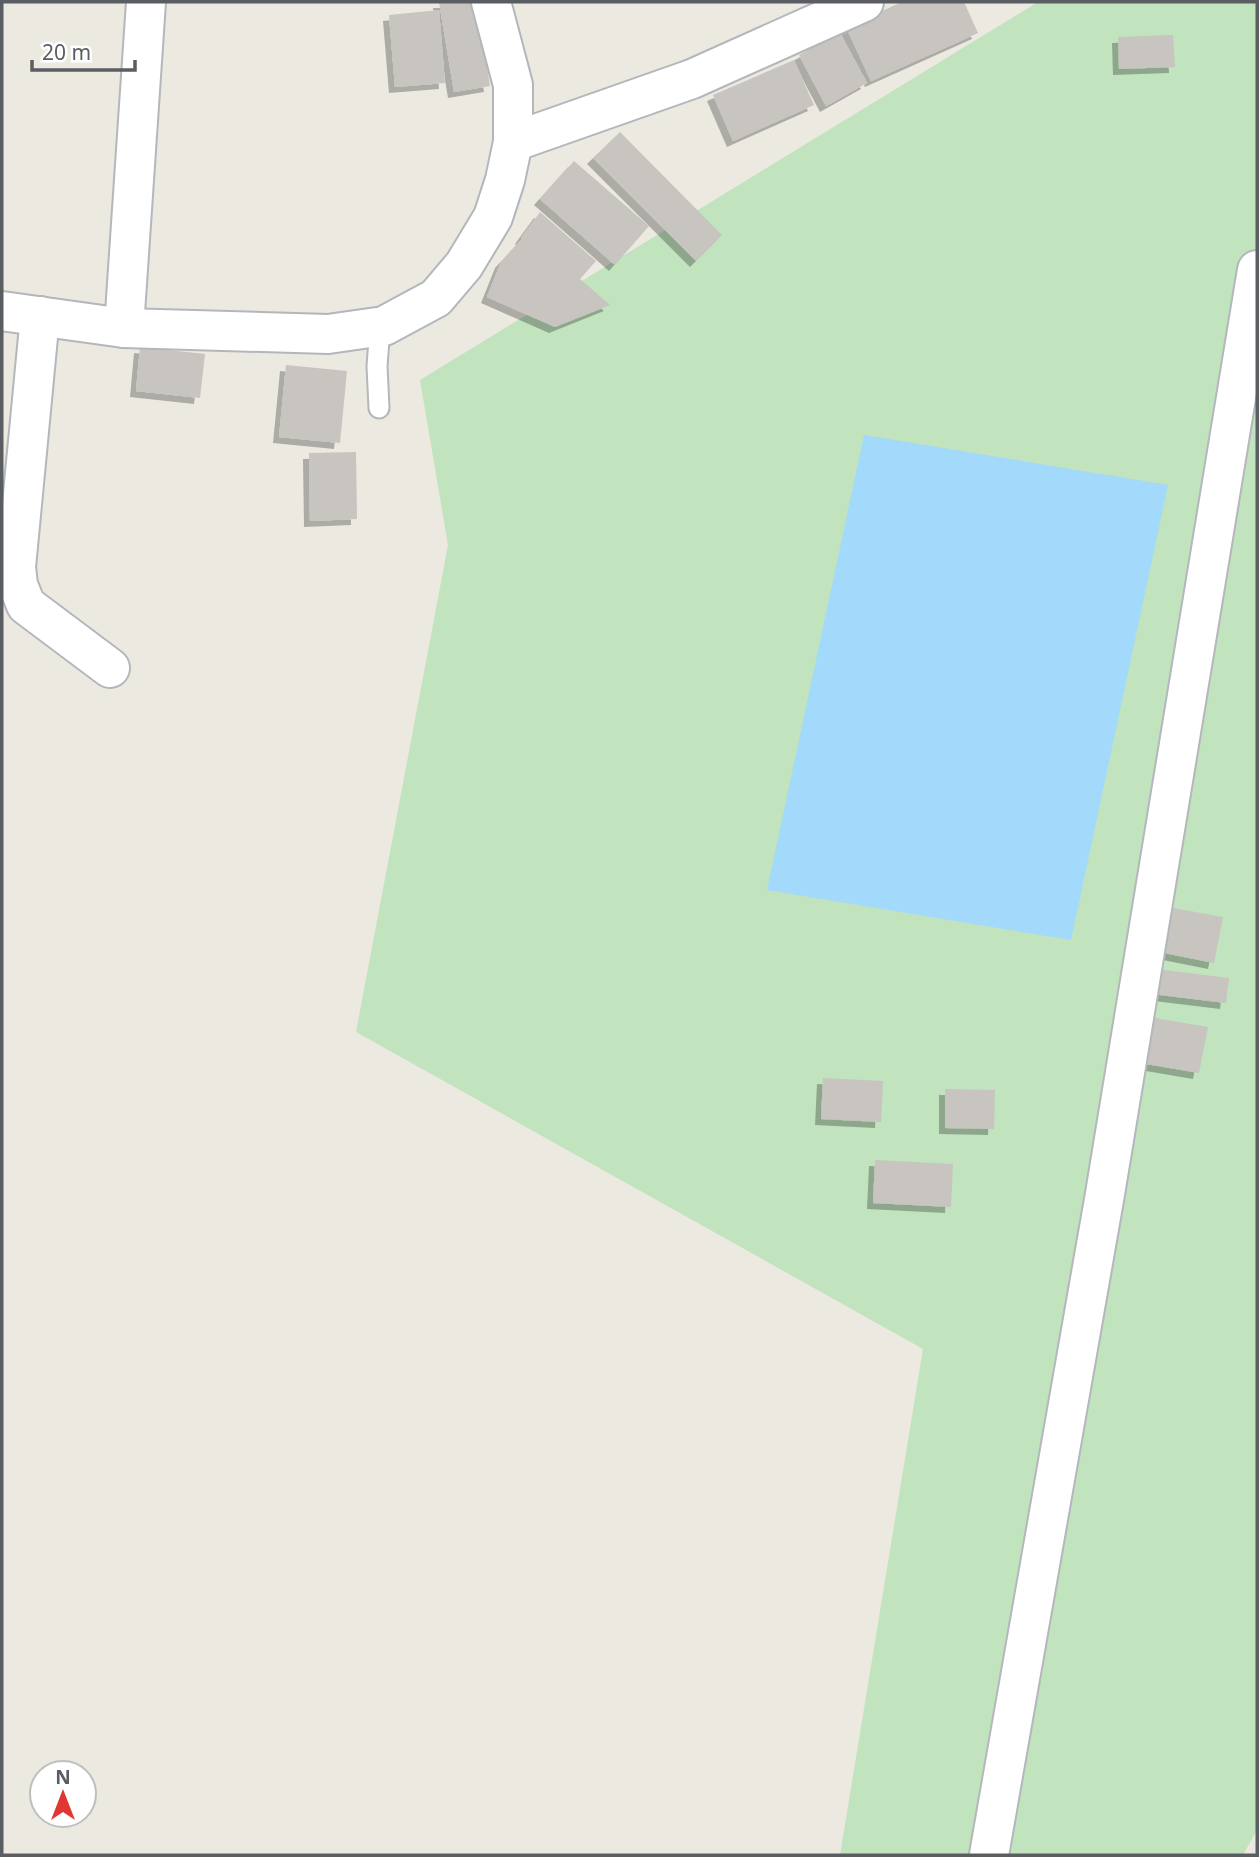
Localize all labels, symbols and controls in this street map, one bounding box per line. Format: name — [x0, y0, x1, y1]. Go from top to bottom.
scale bar — [32, 28, 135, 72]
text: 20 m — [42, 38, 91, 66]
north arrow — [28, 1759, 98, 1829]
text: N — [55, 1764, 71, 1790]

